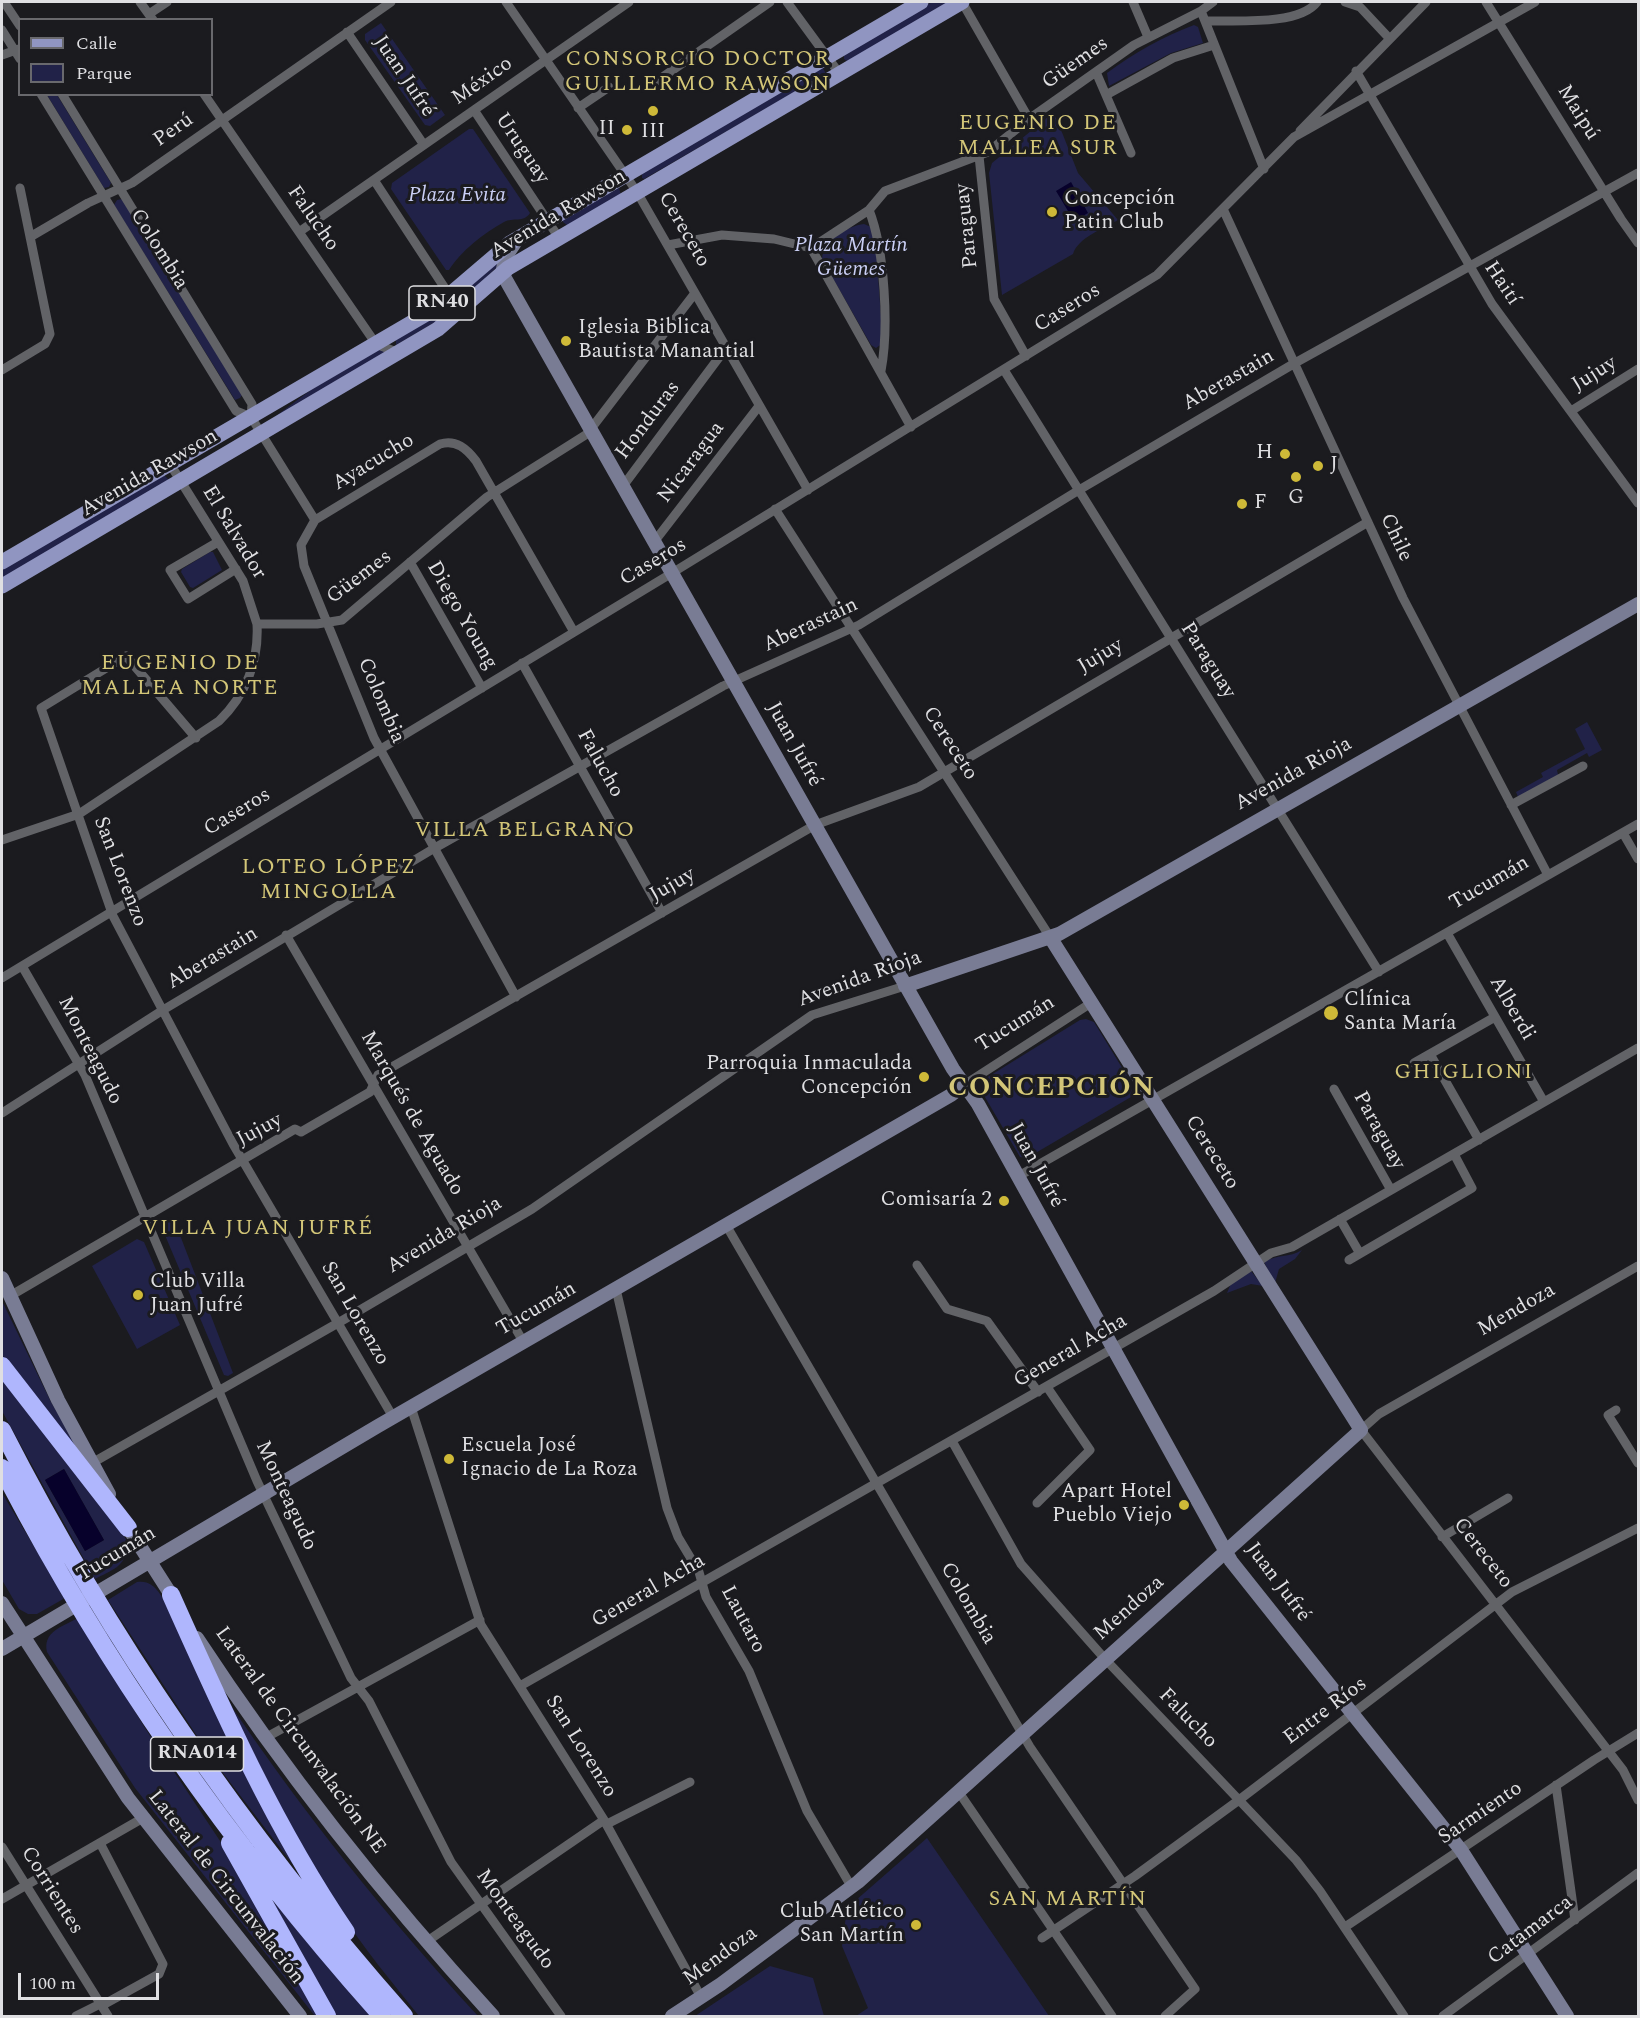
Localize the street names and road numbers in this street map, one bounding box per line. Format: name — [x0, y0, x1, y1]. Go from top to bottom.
street label: Juan Jufré — [367, 31, 439, 123]
street label: Güemes — [1038, 32, 1114, 96]
street label: México — [448, 52, 518, 112]
street label: Maipú — [1550, 81, 1604, 145]
street label: Perú — [149, 108, 199, 154]
street label: Uruguay — [488, 109, 554, 189]
street label: Avenida Rawson — [487, 165, 631, 265]
street label: Falucho — [280, 181, 344, 257]
street label: Paraguay — [951, 182, 985, 270]
street label: Cereceto — [651, 188, 715, 272]
street label: Colombia — [123, 205, 193, 295]
street label: Haití — [1477, 257, 1525, 311]
street label: Caseros — [1030, 279, 1106, 339]
road number: RN40 — [409, 286, 475, 320]
street label: Aberastain — [1179, 345, 1279, 417]
street label: Jujuy — [1568, 352, 1622, 398]
street label: Honduras — [611, 377, 687, 465]
street label: Nicaragua — [653, 417, 731, 509]
street label: Avenida Rawson — [77, 425, 223, 523]
street label: Ayacucho — [329, 429, 419, 497]
street label: El Salvador — [195, 482, 271, 584]
street label: Chile — [1373, 510, 1417, 566]
street label: Caseros — [616, 533, 692, 593]
street label: Güemes — [322, 545, 398, 611]
street label: Diego Young — [420, 557, 502, 675]
street label: Aberastain — [760, 593, 862, 659]
street label: Paraguay — [1174, 618, 1240, 704]
street label: Jujuy — [1074, 634, 1128, 680]
street label: Colombia — [351, 654, 409, 748]
street label: Juan Jufré — [759, 698, 827, 792]
street label: Cereceto — [916, 702, 982, 786]
street label: Falucho — [570, 725, 628, 803]
street label: Avenida Rioja — [1231, 733, 1357, 817]
street label: Caseros — [200, 783, 276, 843]
street label: San Lorenzo — [86, 813, 152, 931]
street label: Tucumán — [1446, 851, 1534, 917]
street label: Jujuy — [646, 863, 700, 909]
street label: Aberastain — [163, 922, 263, 996]
street label: Avenida Rioja — [795, 946, 925, 1014]
street label: Alberdi — [1482, 972, 1540, 1046]
street label: Tucumán — [972, 991, 1060, 1059]
street label: Monteagudo — [51, 993, 127, 1109]
street label: Marqués de Aguado — [354, 1027, 468, 1201]
street label: Paraguay — [1346, 1088, 1410, 1174]
street label: Jujuy — [233, 1109, 287, 1153]
street label: Cereceto — [1178, 1111, 1244, 1195]
street label: Juan Jufré — [1001, 1119, 1069, 1213]
street label: Avenida Rioja — [383, 1192, 507, 1280]
street label: San Lorenzo — [314, 1258, 394, 1370]
street label: Tucumán — [493, 1277, 581, 1343]
street label: Mendoza — [1474, 1279, 1560, 1343]
street label: General Acha — [1010, 1309, 1132, 1395]
street label: Monteagudo — [249, 1437, 321, 1555]
street label: Cereceto — [1447, 1514, 1517, 1594]
street label: Tucumán — [73, 1522, 161, 1588]
street label: Juan Jufré — [1239, 1538, 1315, 1628]
street label: General Acha — [588, 1549, 710, 1635]
street label: Colombia — [933, 1558, 1001, 1650]
street label: Mendoza — [1090, 1571, 1170, 1647]
street label: Lautaro — [714, 1582, 770, 1658]
street label: Lateral de Circunvalación NE — [208, 1622, 390, 1860]
street label: Entre Ríos — [1279, 1672, 1373, 1752]
street label: Falucho — [1152, 1684, 1222, 1754]
street label: San Lorenzo — [539, 1691, 621, 1803]
road number: RNA014 — [150, 1737, 244, 1771]
street label: Sarmiento — [1434, 1777, 1528, 1851]
street label: Lateral de Circunvalación — [141, 1786, 309, 1990]
street label: Corrientes — [14, 1842, 88, 1940]
street label: Monteagudo — [469, 1865, 559, 1975]
street label: Catamarca — [1483, 1891, 1579, 1971]
street label: Mendoza — [679, 1922, 763, 1992]

